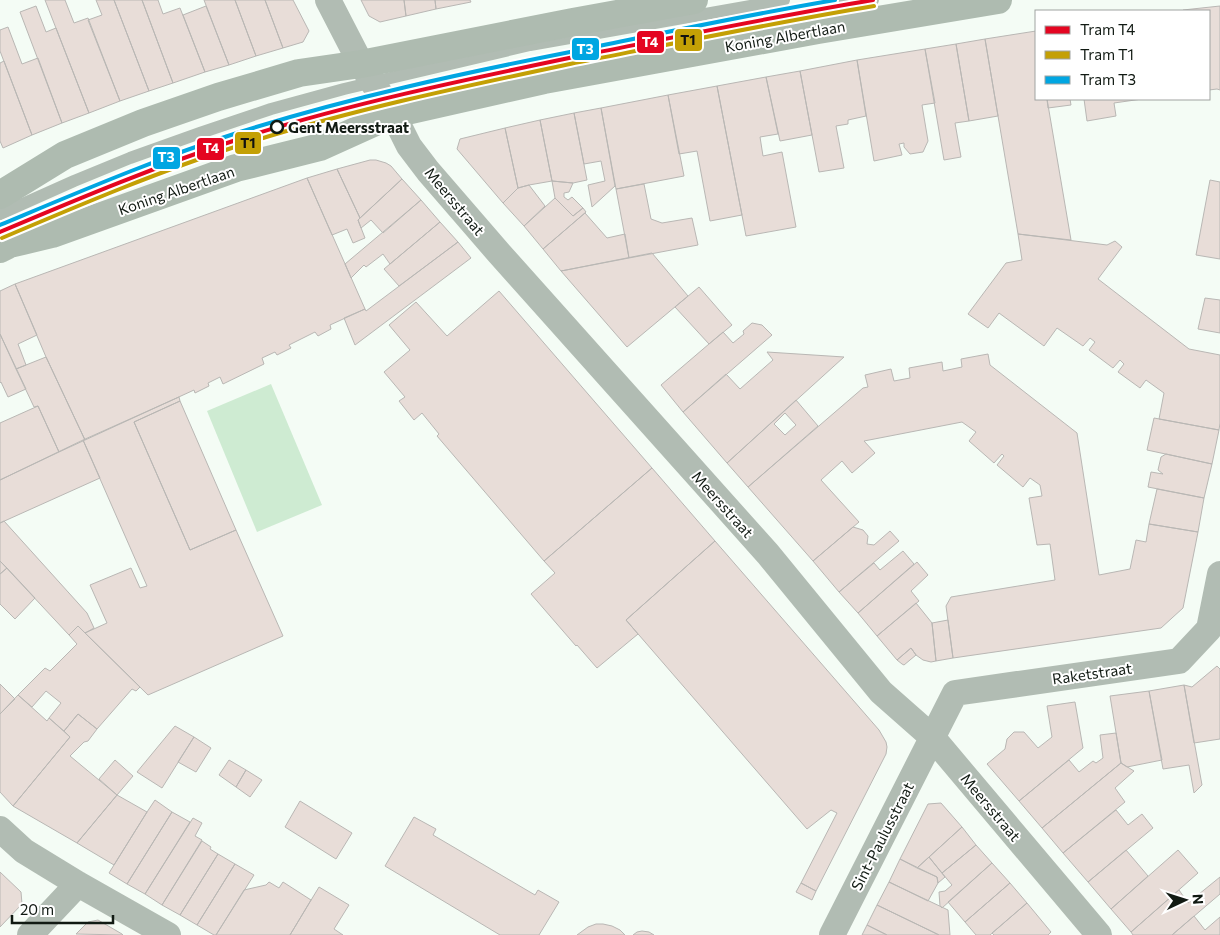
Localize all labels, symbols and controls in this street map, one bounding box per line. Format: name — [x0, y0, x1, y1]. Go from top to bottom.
legend — [1035, 10, 1210, 100]
street label: Koning Albertlaan — [723, 17, 847, 55]
text: Tram T4 — [1080, 20, 1135, 38]
line badge: T1 — [674, 28, 703, 52]
line badge: T4 — [636, 30, 665, 54]
text: T1 — [680, 31, 696, 48]
text: T4 — [642, 33, 659, 50]
line badge: T3 — [571, 37, 600, 61]
text: T3 — [576, 40, 594, 57]
text: Tram T1 — [1080, 45, 1134, 63]
text: Tram T3 — [1080, 70, 1136, 88]
place label: Gent Meersstraat — [288, 118, 409, 136]
marker: Gent Meersstraat — [270, 120, 284, 134]
line badge: T1 — [234, 131, 262, 155]
text: T1 — [240, 134, 256, 151]
line badge: T4 — [196, 137, 225, 161]
text: T4 — [203, 139, 220, 156]
line badge: T3 — [152, 146, 181, 170]
text: T3 — [157, 148, 175, 165]
street label: Koning Albertlaan — [116, 162, 236, 218]
street label: Meersstraat — [421, 163, 489, 239]
street label: Meersstraat — [688, 467, 758, 541]
street label: Raketstraat — [1051, 659, 1133, 687]
street label: Meersstraat — [957, 769, 1025, 845]
street label: Sint-Paulusstraat — [847, 779, 917, 893]
north arrow — [1160, 875, 1210, 925]
scale bar — [12, 892, 114, 924]
text: N — [1190, 893, 1207, 905]
text: 20 m — [20, 900, 54, 918]

